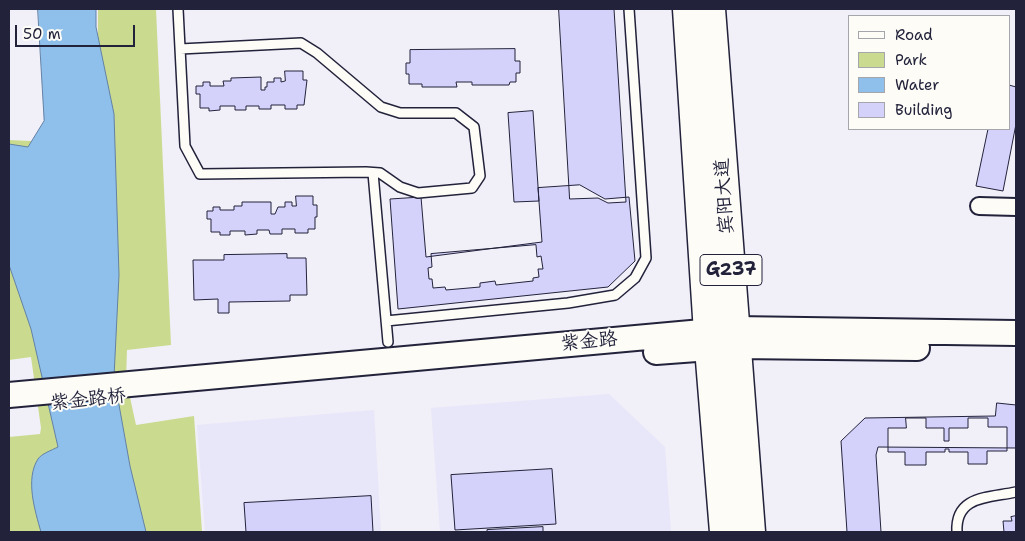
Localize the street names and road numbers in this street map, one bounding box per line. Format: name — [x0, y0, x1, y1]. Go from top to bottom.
street label: 宾阳大道 — [711, 157, 739, 235]
road number: G237 — [700, 254, 762, 286]
street label: 紫金路 — [560, 328, 618, 356]
street label: 紫金路桥 — [49, 385, 127, 415]

